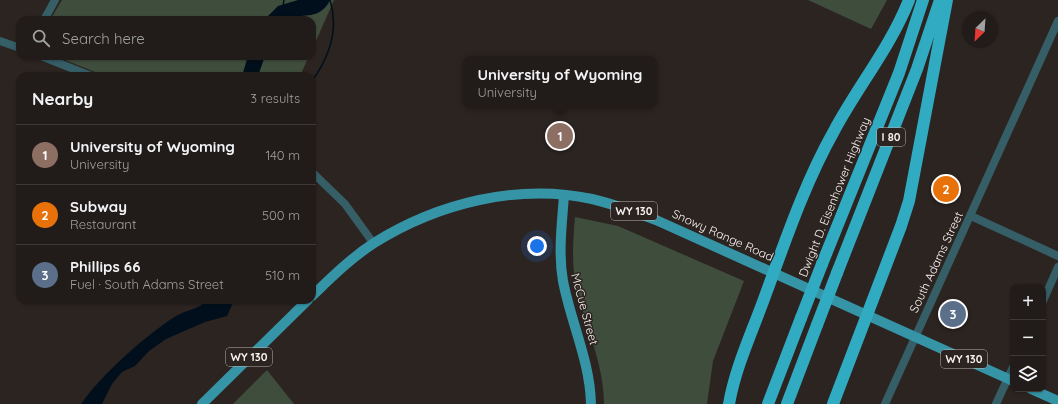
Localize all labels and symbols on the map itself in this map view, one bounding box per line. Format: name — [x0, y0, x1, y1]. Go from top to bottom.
north arrow — [962, 12, 998, 48]
street label: Dwight D. Eisenhower Highway — [795, 115, 873, 279]
pin: 1 — [547, 121, 573, 151]
road number: I 80 — [877, 128, 905, 146]
pin: 2 — [933, 174, 959, 204]
road number: WY 130 — [611, 202, 657, 220]
street label: Snowy Range Road — [670, 206, 776, 264]
street label: South Adams Street — [906, 209, 966, 315]
your location — [527, 236, 547, 256]
street label: McCue Street — [568, 271, 602, 347]
pin: 3 — [940, 299, 966, 329]
road number: WY 130 — [226, 348, 272, 366]
road number: WY 130 — [941, 350, 987, 368]

